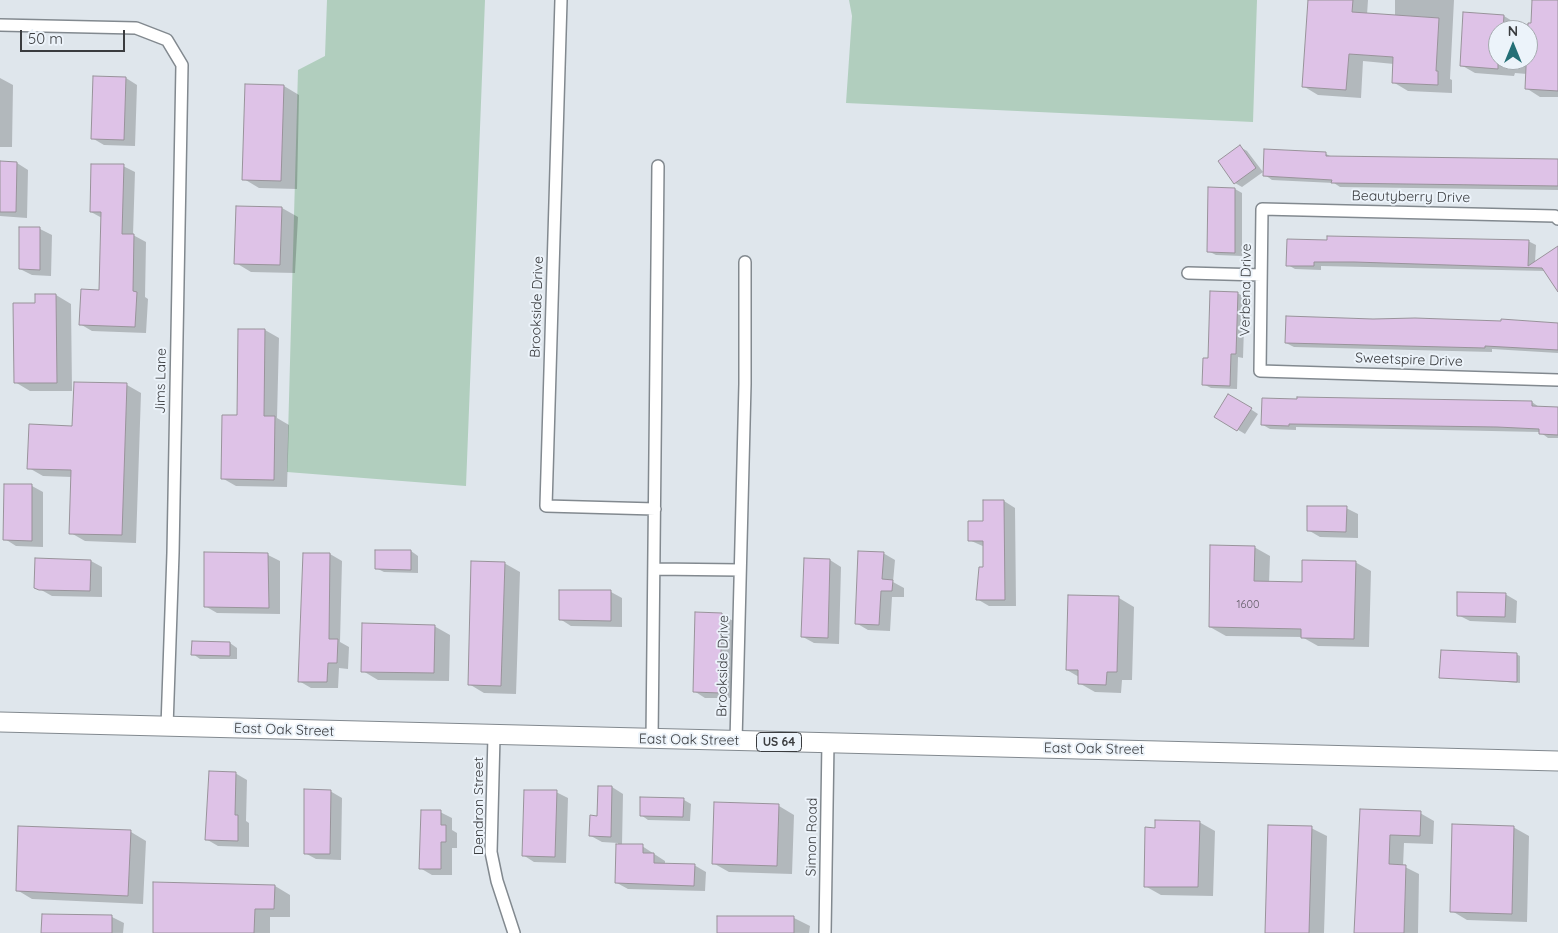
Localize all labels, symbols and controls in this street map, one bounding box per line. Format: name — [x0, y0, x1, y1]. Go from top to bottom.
scale bar — [22, 20, 128, 52]
north arrow — [1488, 20, 1538, 70]
text: N — [1508, 22, 1518, 40]
text: 50 m — [28, 29, 63, 48]
street label: Beautyberry Drive — [1352, 188, 1470, 206]
street label: Verbena Drive — [1237, 243, 1255, 337]
street label: Brookside Drive — [527, 256, 547, 358]
street label: Jims Lane — [152, 348, 170, 414]
street label: Sweetspire Drive — [1355, 350, 1463, 370]
house number: 1600 — [1236, 598, 1260, 612]
street label: Brookside Drive — [714, 615, 732, 717]
street label: East Oak Street — [234, 720, 334, 740]
street label: East Oak Street — [639, 731, 739, 749]
road number: US 64 — [756, 732, 802, 752]
street label: East Oak Street — [1044, 740, 1144, 758]
street label: Dendron Street — [471, 757, 487, 855]
street label: Simon Road — [803, 797, 821, 877]

